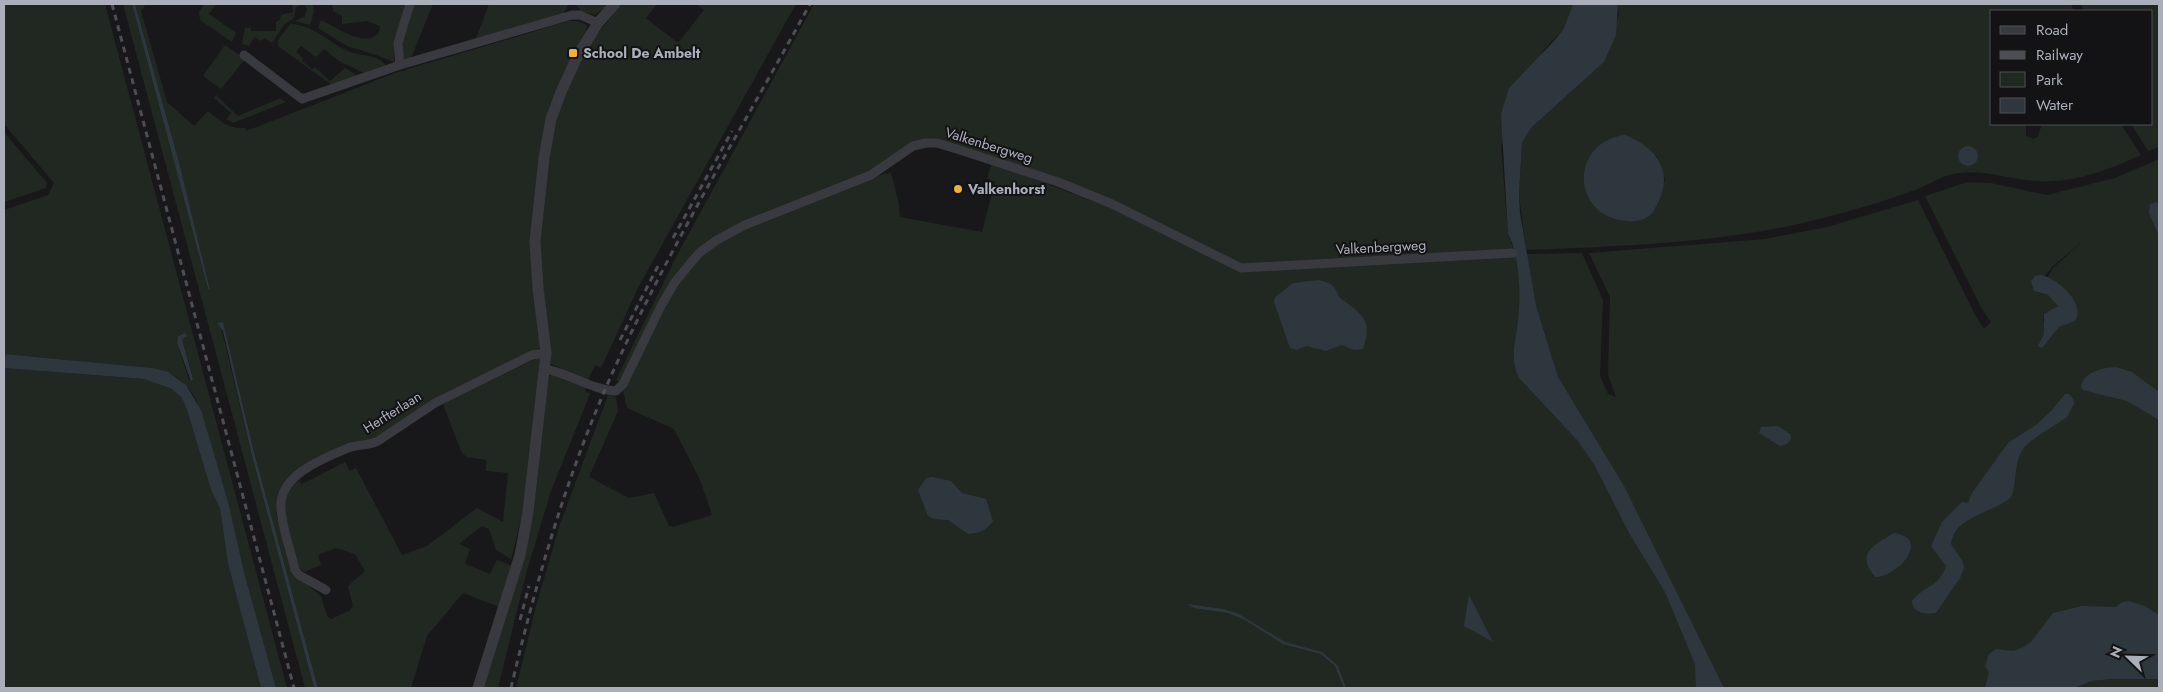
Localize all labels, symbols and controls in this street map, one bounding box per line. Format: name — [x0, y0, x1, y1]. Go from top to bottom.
legend — [1990, 10, 2153, 125]
text: Road — [2036, 19, 2068, 41]
place label: School De Ambelt — [583, 43, 701, 63]
text: Railway — [2036, 44, 2083, 66]
marker: School De Ambelt — [567, 47, 579, 59]
text: Park — [2036, 69, 2063, 91]
text: Water — [2036, 94, 2074, 116]
street label: Valkenbergweg — [943, 122, 1035, 168]
place label: Valkenhorst — [967, 179, 1046, 199]
marker: Valkenhorst — [952, 183, 964, 195]
street label: Valkenbergweg — [1335, 235, 1427, 259]
street label: Herfterlaan — [359, 386, 425, 438]
north arrow — [2103, 632, 2153, 682]
text: N — [2105, 643, 2127, 661]

